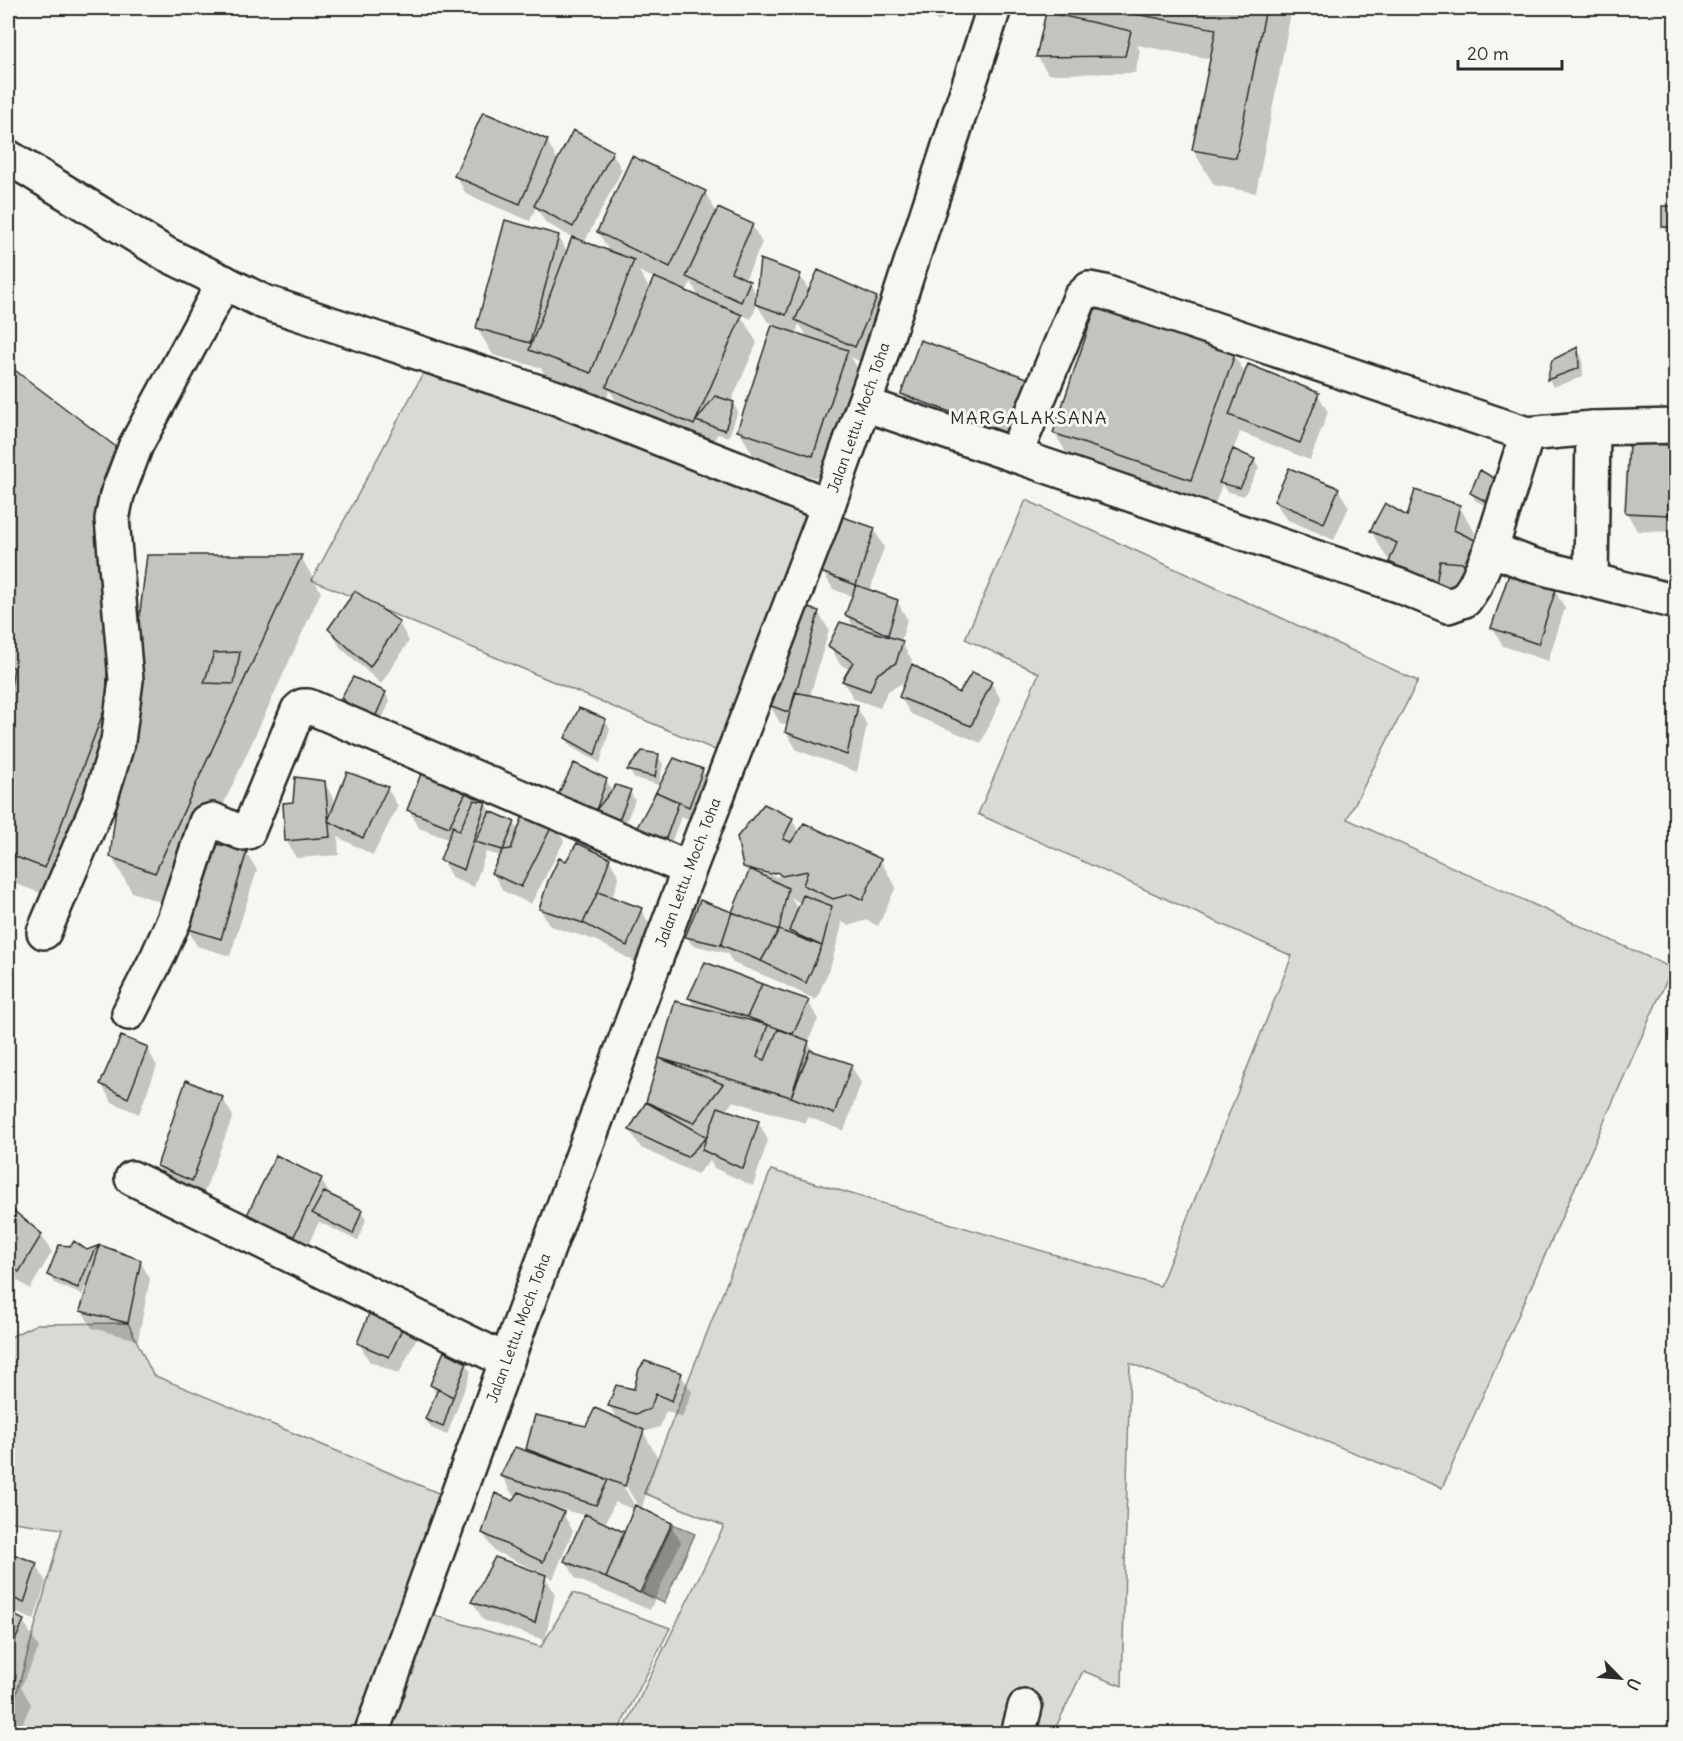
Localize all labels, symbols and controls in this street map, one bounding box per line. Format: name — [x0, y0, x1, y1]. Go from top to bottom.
scale bar — [1458, 33, 1562, 71]
text: 20 m — [1467, 42, 1509, 65]
street label: Jalan Lettu. Moch. Toha — [823, 340, 893, 495]
district label: MARGALAKSANA — [950, 406, 1108, 429]
street label: Jalan Lettu. Moch. Toha — [651, 795, 725, 949]
street label: Jalan Lettu. Moch. Toha — [482, 1250, 555, 1405]
north arrow — [1590, 1648, 1650, 1708]
text: U — [1622, 1675, 1645, 1694]

